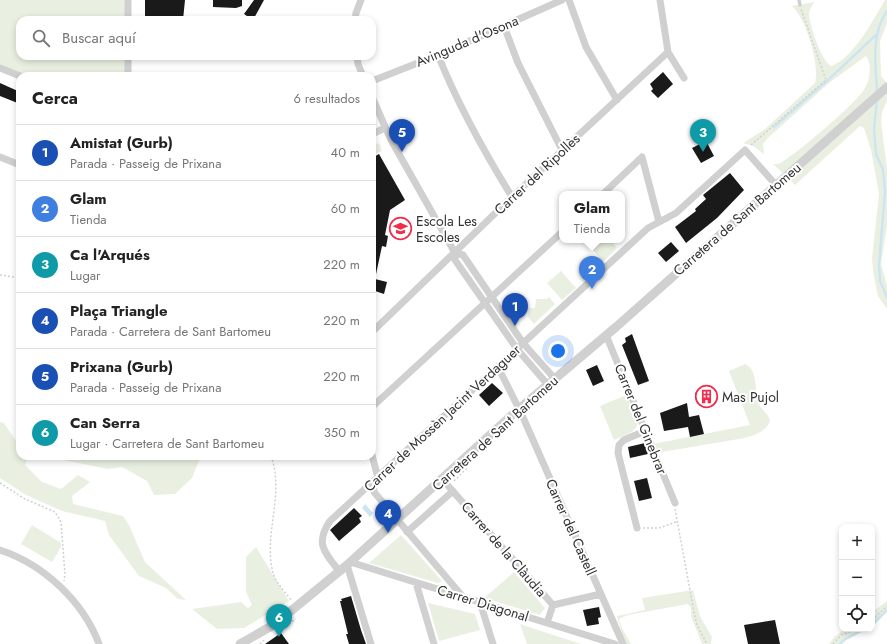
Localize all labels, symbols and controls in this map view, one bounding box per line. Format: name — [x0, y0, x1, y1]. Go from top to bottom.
street label: Avinguda d'Osona — [413, 10, 521, 72]
search box — [16, 16, 376, 60]
icon: search — [30, 27, 52, 49]
text: Buscar aquí — [62, 27, 136, 49]
text: Cerca — [32, 86, 78, 110]
text: 6 resultados — [293, 89, 360, 108]
pin: 5 — [389, 119, 415, 152]
pin: 3 — [690, 119, 716, 152]
street label: Carrer del Ripollès — [490, 129, 585, 219]
text: Amistat (Gurb) — [70, 132, 173, 154]
text: 1 — [42, 143, 48, 162]
text: 40 m — [331, 143, 360, 162]
text: Parada · Passeig de Prixana — [70, 154, 221, 173]
street label: Carretera de Sant Bartomeu — [669, 158, 805, 280]
text: Glam — [70, 188, 107, 210]
popup — [559, 191, 625, 243]
text: Glam — [574, 197, 610, 219]
text: 2 — [41, 199, 49, 218]
text: 60 m — [331, 199, 360, 218]
text: Tienda — [70, 210, 107, 229]
place label: Escola Les Escoles — [416, 211, 477, 247]
school or university icon: Escola Les Escoles — [388, 216, 414, 242]
text: Tienda — [574, 219, 610, 238]
text: Ca l'Arqués — [70, 244, 150, 266]
text: 3 — [41, 255, 49, 274]
text: 220 m — [323, 255, 360, 274]
pin: 2 — [579, 256, 605, 289]
text: Lugar — [70, 266, 101, 285]
pin: 1 — [502, 293, 528, 326]
text: Plaça Triangle — [70, 300, 168, 322]
text: 4 — [40, 311, 50, 330]
text: 220 m — [323, 311, 360, 330]
text: Parada · Carretera de Sant Bartomeu — [70, 322, 271, 341]
street label: Carrer de Mossèn Jacint Verdaguer — [359, 340, 525, 496]
your location — [548, 341, 568, 361]
text: Prixana (Gurb) — [70, 356, 173, 378]
street label: Carrer del Ginebrar — [610, 361, 672, 478]
text: 5 — [41, 367, 49, 386]
text: 220 m — [323, 367, 360, 386]
street label: Carretera de Sant Bartomeu — [427, 371, 563, 495]
text: Parada · Passeig de Prixana — [70, 378, 221, 397]
building icon: Mas Pujol — [693, 384, 719, 410]
place label: Mas Pujol — [722, 387, 779, 407]
text: Can Serra — [70, 412, 140, 434]
text: 6 — [41, 423, 49, 442]
text: 350 m — [324, 423, 360, 442]
text: Lugar · Carretera de Sant Bartomeu — [70, 434, 264, 453]
street label: Carrer del Castell — [541, 476, 601, 578]
street label: Carrer de la Clàudia — [457, 497, 551, 601]
pin: 4 — [375, 500, 401, 533]
map controls — [839, 524, 875, 632]
button: + — [839, 524, 875, 560]
button: − — [839, 560, 875, 596]
street label: Carrer Diagonal — [435, 580, 531, 626]
button: locate — [839, 596, 875, 632]
pin: 6 — [266, 604, 292, 637]

